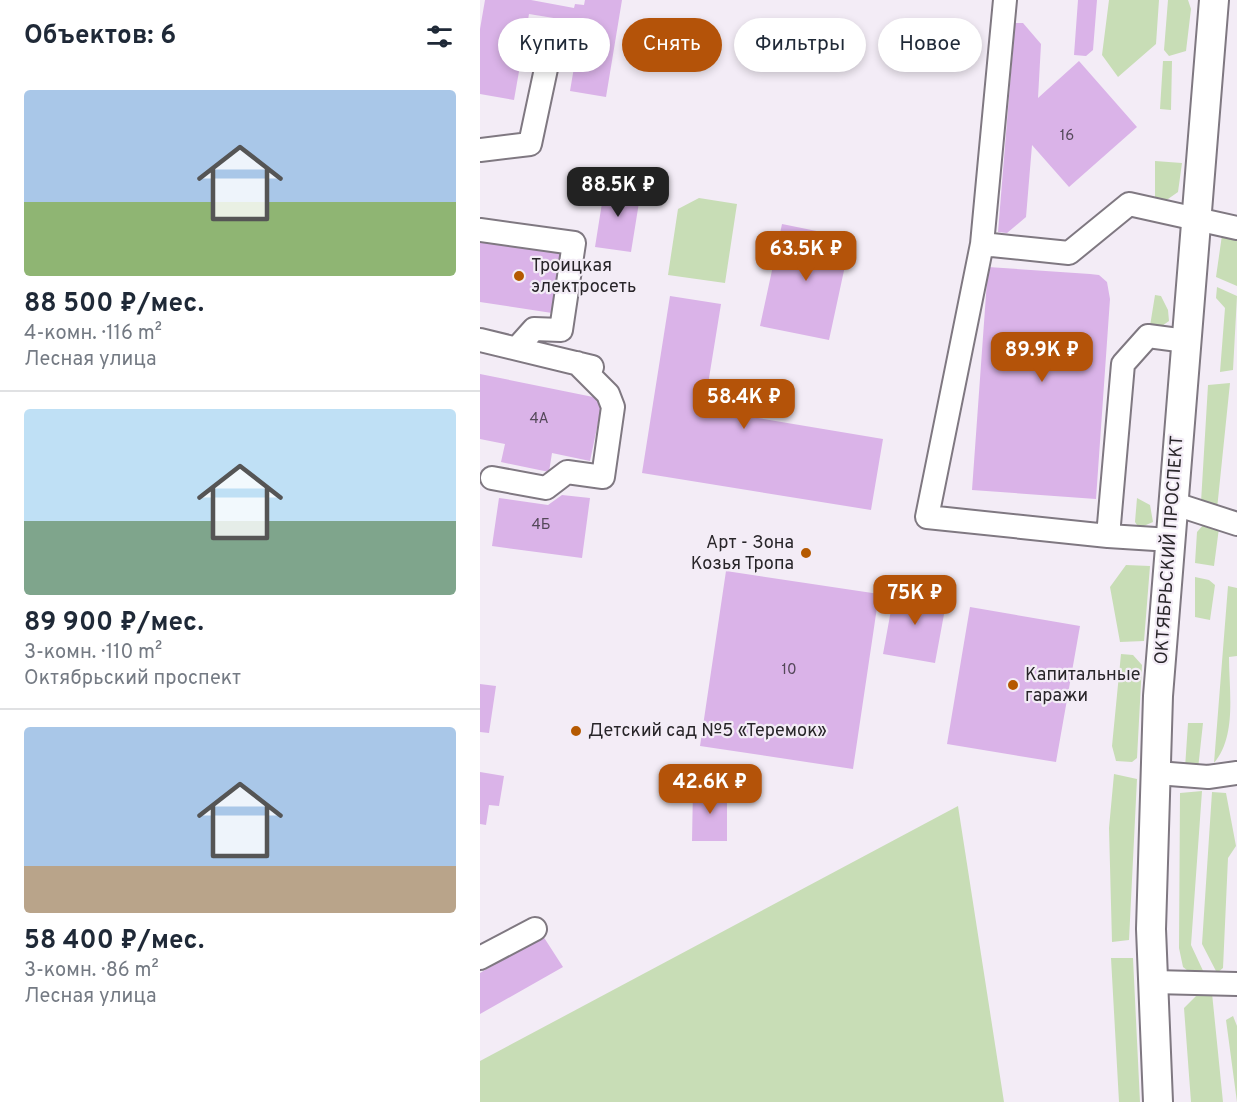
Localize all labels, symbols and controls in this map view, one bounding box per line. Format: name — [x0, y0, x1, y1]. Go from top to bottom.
chip: Купить — [498, 18, 610, 72]
chip: Снять — [622, 18, 722, 72]
chip: Фильтры — [734, 18, 866, 72]
chip: Новое — [878, 18, 982, 72]
text: Объектов: 6 — [24, 20, 176, 53]
icon: filters — [423, 20, 456, 53]
house number: 16 — [1060, 127, 1074, 146]
icon: home — [186, 129, 294, 237]
pin: 88.5K ₽ — [563, 167, 673, 218]
text: 88.5K ₽ — [581, 173, 655, 199]
pin: 63.5K ₽ — [751, 231, 861, 282]
text: 63.5K ₽ — [769, 237, 843, 263]
place label: Троицкая электросеть — [531, 255, 636, 299]
marker: Троицкая электросеть — [512, 269, 526, 283]
text: 88 500 ₽/мес. — [24, 288, 204, 321]
text: 4-комн. · 116 m² — [24, 321, 162, 347]
pin: 89.9K ₽ — [987, 332, 1097, 383]
text: 89.9K ₽ — [1005, 338, 1079, 364]
text: Лесная улица — [24, 347, 157, 373]
pin: 58.4K ₽ — [689, 379, 799, 430]
text: 58.4K ₽ — [707, 385, 781, 411]
house number: 4А — [529, 410, 549, 429]
street label: ОКТЯБРЬСКИЙ ПРОСПЕКТ — [1149, 435, 1189, 665]
icon: home — [186, 448, 294, 556]
house number: 4Б — [531, 516, 551, 535]
place label: Арт - Зона Козья Тропа — [691, 532, 794, 576]
marker: Арт - Зона Козья Тропа — [799, 546, 813, 560]
pin: 75K ₽ — [873, 575, 957, 626]
text: 75K ₽ — [887, 581, 943, 607]
text: 89 900 ₽/мес. — [24, 607, 204, 640]
text: 3-комн. · 110 m² — [24, 640, 162, 666]
house number: 10 — [781, 661, 797, 680]
place label: Капитальные гаражи — [1025, 664, 1141, 708]
text: Октябрьский проспект — [24, 666, 241, 692]
marker: Капитальные гаражи — [1006, 678, 1020, 692]
place label: Детский сад №5 «Теремок» — [588, 720, 827, 743]
marker: Детский сад №5 «Теремок» — [569, 724, 583, 738]
pin: 42.6K ₽ — [655, 764, 765, 815]
icon: home — [186, 766, 294, 874]
text: 42.6K ₽ — [673, 770, 747, 796]
text: 58 400 ₽/мес. — [24, 925, 204, 958]
text: 3-комн. · 86 m² — [24, 958, 159, 984]
text: Лесная улица — [24, 984, 157, 1010]

